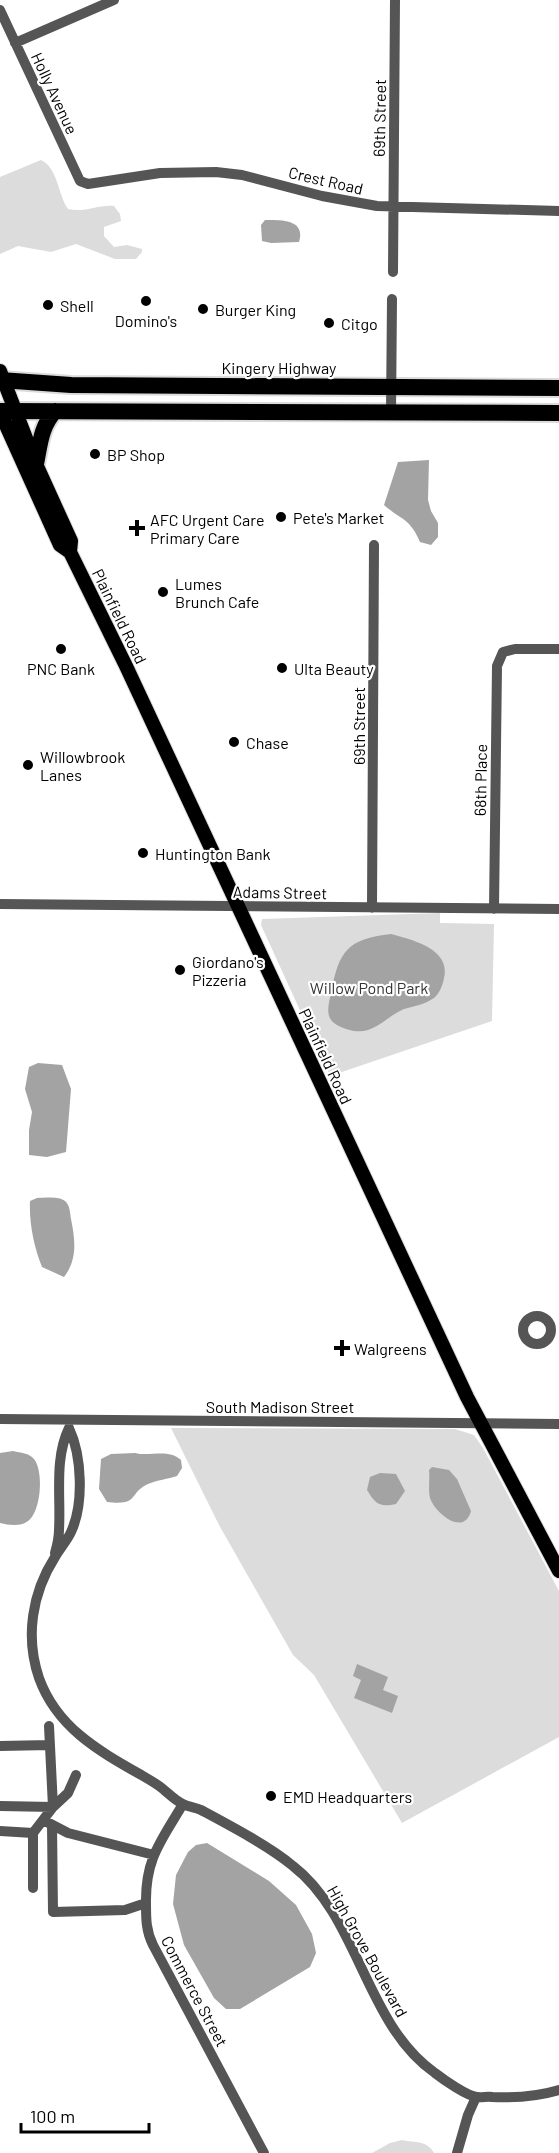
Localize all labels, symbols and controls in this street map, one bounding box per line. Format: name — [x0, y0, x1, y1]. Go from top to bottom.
street label: Holly Avenue — [28, 49, 82, 137]
street label: 69th Street — [369, 79, 389, 157]
street label: Crest Road — [287, 162, 365, 198]
marker: Domino's — [139, 294, 153, 308]
place label: Shell — [60, 296, 94, 315]
marker: Shell — [41, 298, 55, 312]
place label: Burger King — [215, 300, 296, 319]
marker: Burger King — [196, 302, 210, 316]
place label: Domino's — [115, 311, 177, 330]
place label: Citgo — [341, 314, 378, 333]
marker: Citgo — [322, 316, 336, 330]
street label: Kingery Highway — [222, 358, 337, 377]
place label: BP Shop — [107, 445, 165, 464]
marker: BP Shop — [88, 447, 102, 461]
place label: Pete's Market — [293, 508, 384, 527]
place label: AFC Urgent Care Primary Care — [150, 510, 264, 547]
marker: Pete's Market — [274, 510, 288, 524]
marker: AFC Urgent Care Primary Care — [128, 519, 146, 537]
street label: Plainfield Road — [89, 565, 151, 667]
place label: Lumes Brunch Cafe — [175, 574, 259, 611]
marker: Lumes Brunch Cafe — [156, 585, 170, 599]
marker: PNC Bank — [54, 642, 68, 656]
place label: PNC Bank — [27, 659, 95, 678]
place label: Ulta Beauty — [294, 659, 374, 678]
marker: Ulta Beauty — [275, 661, 289, 675]
street label: 69th Street — [349, 687, 368, 765]
place label: Chase — [246, 733, 289, 752]
marker: Chase — [227, 735, 241, 749]
street label: 68th Place — [470, 744, 490, 816]
place label: Willowbrook Lanes — [40, 747, 125, 784]
marker: Willowbrook Lanes — [21, 758, 35, 772]
place label: Huntington Bank — [155, 844, 271, 863]
marker: Huntington Bank — [136, 846, 150, 860]
street label: Adams Street — [233, 882, 327, 902]
place label: Giordano's Pizzeria — [192, 952, 264, 989]
marker: Giordano's Pizzeria — [173, 963, 187, 977]
park label: Willow Pond Park — [310, 978, 428, 997]
street label: Plainfield Road — [296, 1005, 356, 1107]
place label: Walgreens — [354, 1339, 427, 1358]
marker: Walgreens — [335, 1341, 349, 1355]
street label: South Madison Street — [206, 1397, 354, 1416]
place label: EMD Headquarters — [283, 1787, 412, 1806]
marker: EMD Headquarters — [264, 1789, 278, 1803]
street label: High Grove Boulevard — [324, 1882, 412, 2020]
street label: Commerce Street — [158, 1932, 232, 2050]
scale bar — [21, 2096, 148, 2134]
text: 100 m — [30, 2105, 75, 2127]

